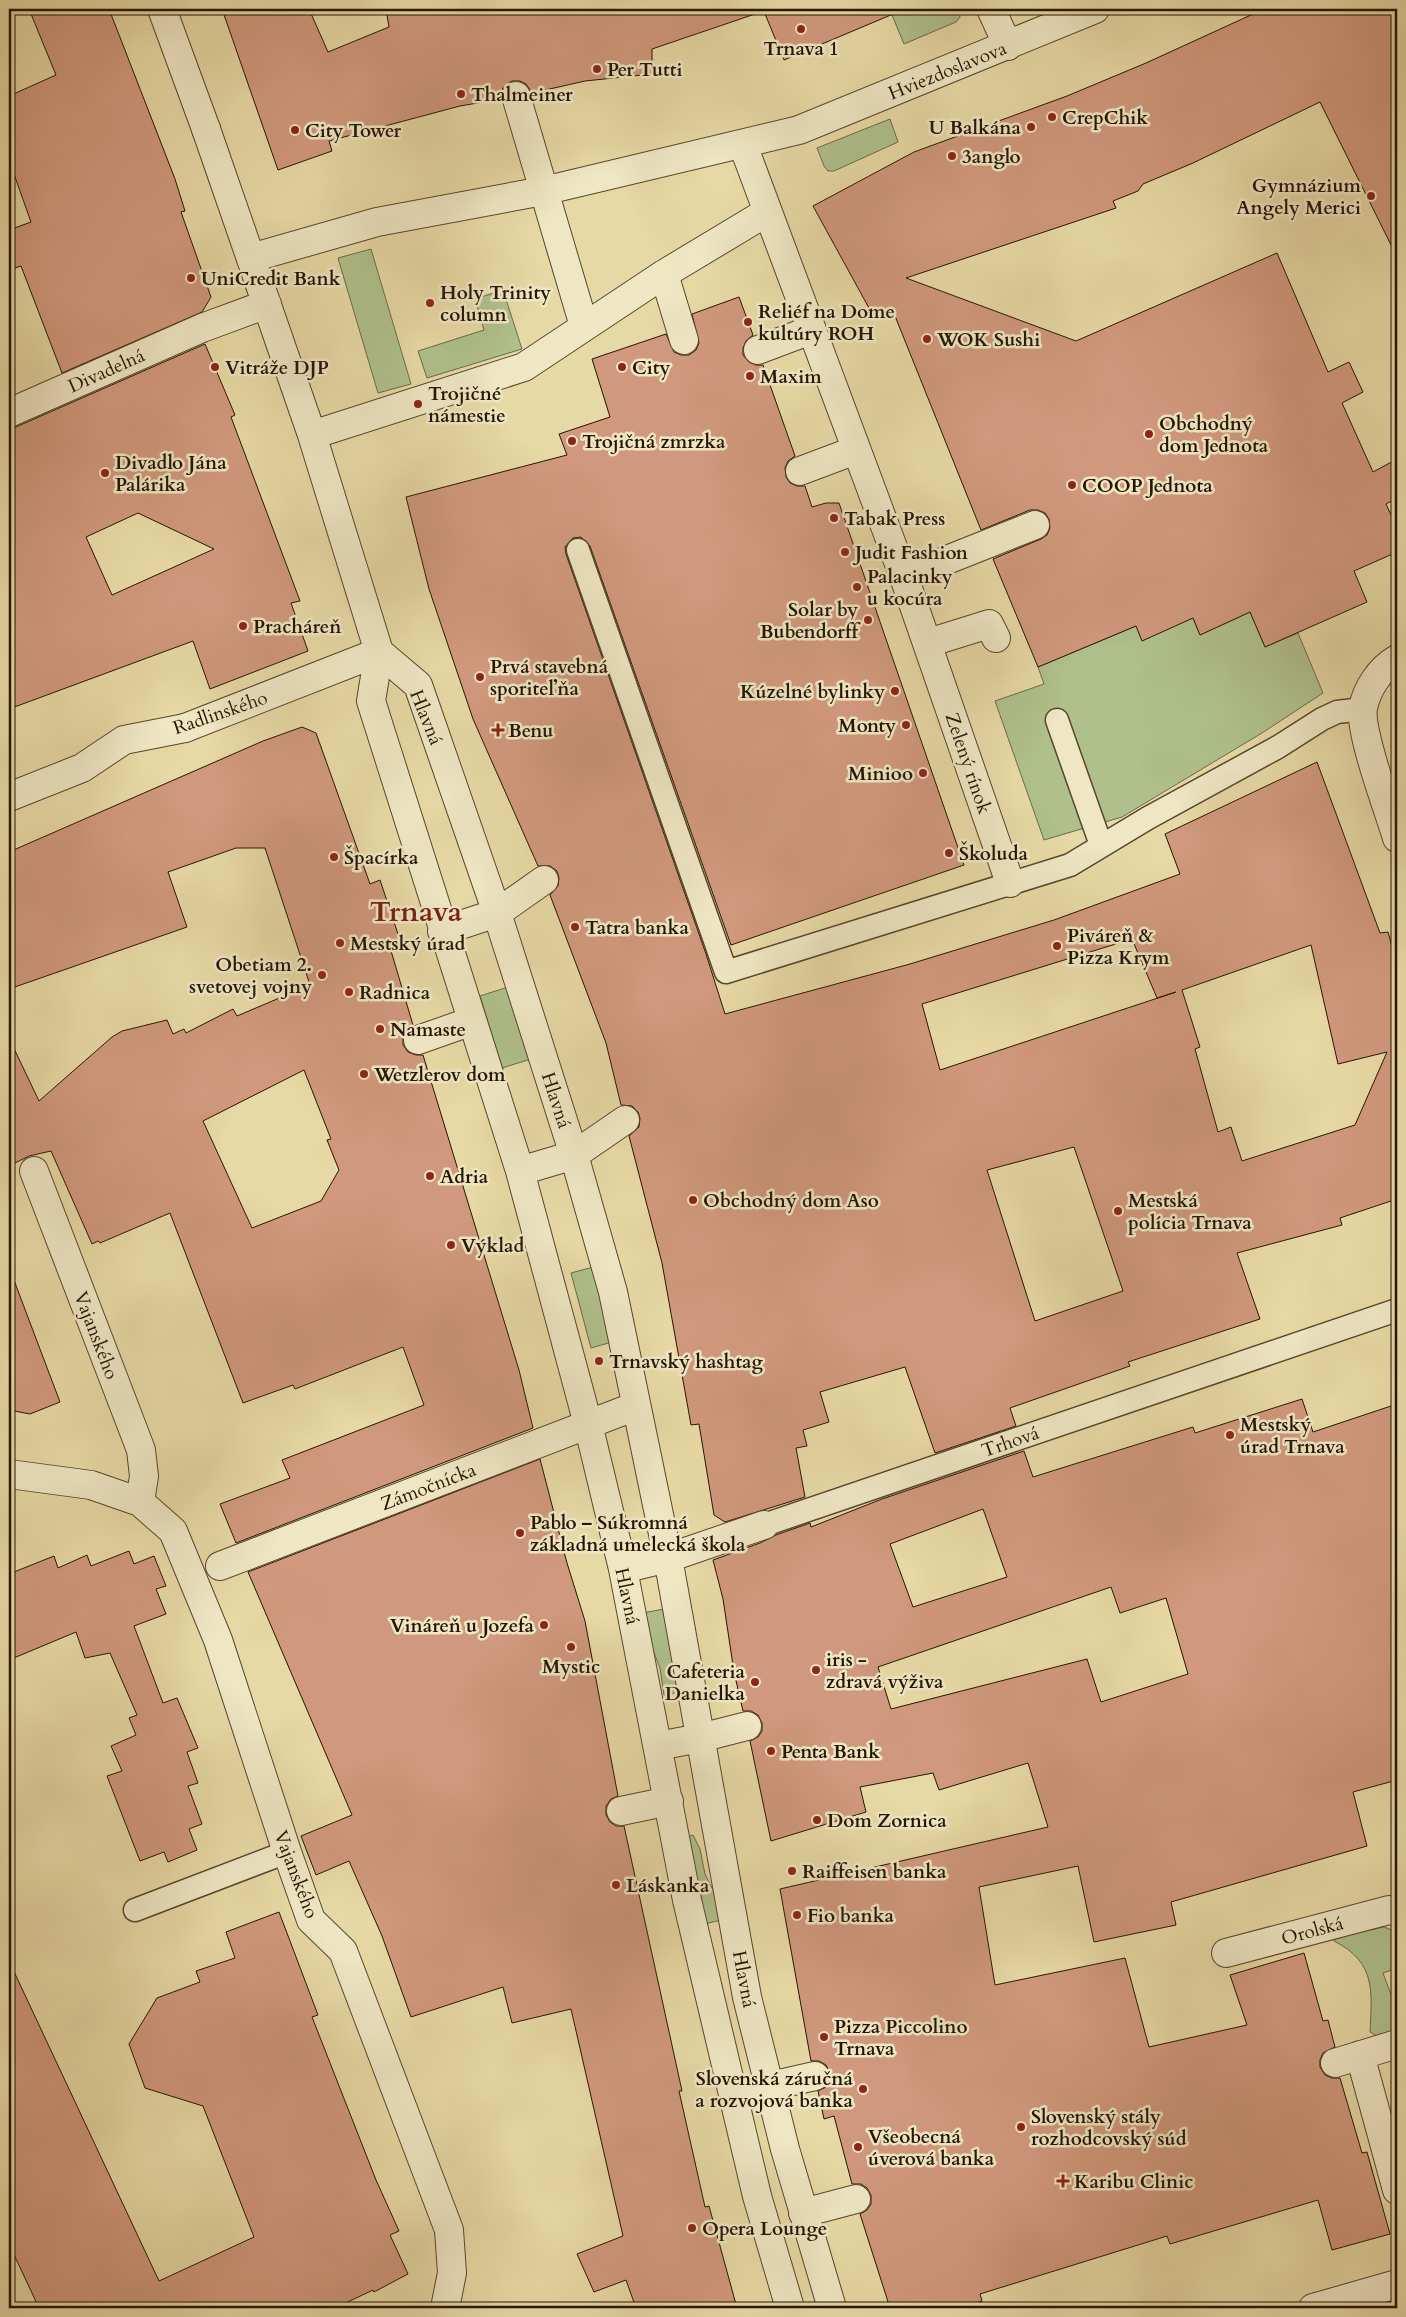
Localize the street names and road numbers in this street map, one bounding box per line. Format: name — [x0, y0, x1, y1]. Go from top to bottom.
street label: Hviezdoslavova — [884, 35, 1010, 106]
street label: Divadelná — [64, 343, 149, 399]
street label: Radlinského — [170, 685, 271, 741]
street label: Hlavná — [403, 686, 449, 749]
street label: Zelený rínok — [939, 709, 998, 818]
street label: Hlavná — [535, 1069, 577, 1132]
street label: Vajanského — [67, 1288, 125, 1383]
street label: Trhová — [978, 1420, 1043, 1464]
street label: Zámočnícka — [377, 1457, 480, 1517]
street label: Hlavná — [608, 1565, 646, 1627]
street label: Vajanského — [267, 1827, 325, 1922]
street label: Orolská — [1278, 1910, 1346, 1952]
street label: Hlavná — [726, 1948, 762, 2010]

